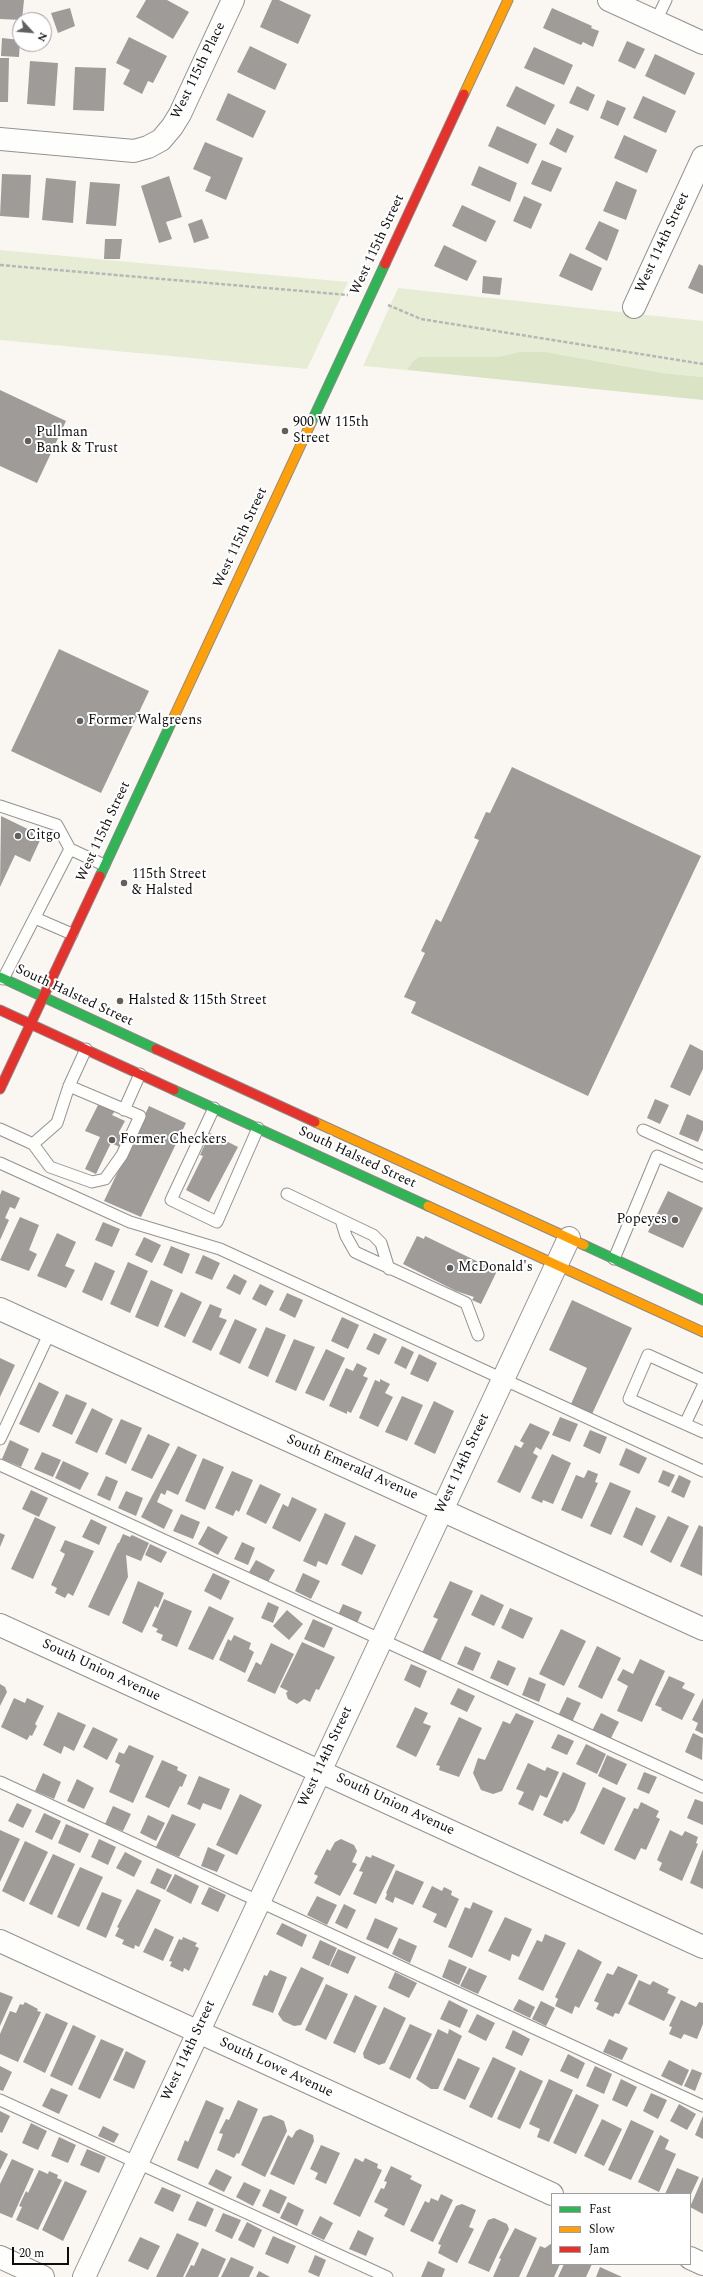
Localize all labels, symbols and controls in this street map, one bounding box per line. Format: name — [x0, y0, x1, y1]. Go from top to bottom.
north arrow — [12, 12, 52, 52]
street label: West 115th Place — [168, 20, 230, 122]
text: N — [33, 29, 52, 45]
street label: West 114th Street — [632, 190, 694, 296]
street label: West 115th Street — [347, 192, 409, 298]
place label: 900 W 115th Street — [293, 415, 369, 448]
place label: Pullman Bank & Trust — [36, 425, 118, 458]
marker: 900 W 115th Street — [280, 426, 290, 436]
marker: Pullman Bank & Trust — [23, 436, 33, 446]
street label: West 115th Street — [210, 485, 272, 591]
place label: Former Walgreens — [88, 713, 202, 729]
marker: Former Walgreens — [75, 716, 85, 726]
street label: West 115th Street — [73, 779, 135, 885]
place label: Citgo — [26, 828, 61, 844]
marker: Citgo — [13, 831, 23, 841]
place label: 115th Street & Halsted — [132, 867, 206, 900]
marker: 115th Street & Halsted — [119, 878, 129, 888]
street label: South Halsted Street — [13, 961, 135, 1031]
place label: Halsted & 115th Street — [128, 993, 267, 1009]
marker: Halsted & 115th Street — [115, 996, 125, 1006]
street label: South Halsted Street — [296, 1123, 418, 1193]
place label: Former Checkers — [120, 1132, 227, 1148]
marker: Former Checkers — [107, 1135, 117, 1145]
place label: Popeyes — [616, 1212, 667, 1228]
marker: Popeyes — [670, 1215, 680, 1225]
place label: McDonald's — [458, 1260, 533, 1276]
marker: McDonald's — [445, 1263, 455, 1273]
street label: West 114th Street — [432, 1411, 494, 1517]
street label: South Emerald Avenue — [284, 1431, 420, 1505]
street label: South Union Avenue — [39, 1636, 163, 1706]
street label: West 114th Street — [295, 1704, 357, 1810]
street label: South Union Avenue — [333, 1770, 457, 1840]
street label: West 114th Street — [158, 1998, 220, 2104]
street label: South Lowe Avenue — [217, 2034, 335, 2102]
legend — [551, 2193, 691, 2265]
text: Fast — [589, 2200, 611, 2219]
text: Slow — [589, 2220, 614, 2239]
scale bar — [14, 2239, 71, 2265]
text: Jam — [589, 2240, 610, 2259]
text: 20 m — [19, 2244, 44, 2263]

